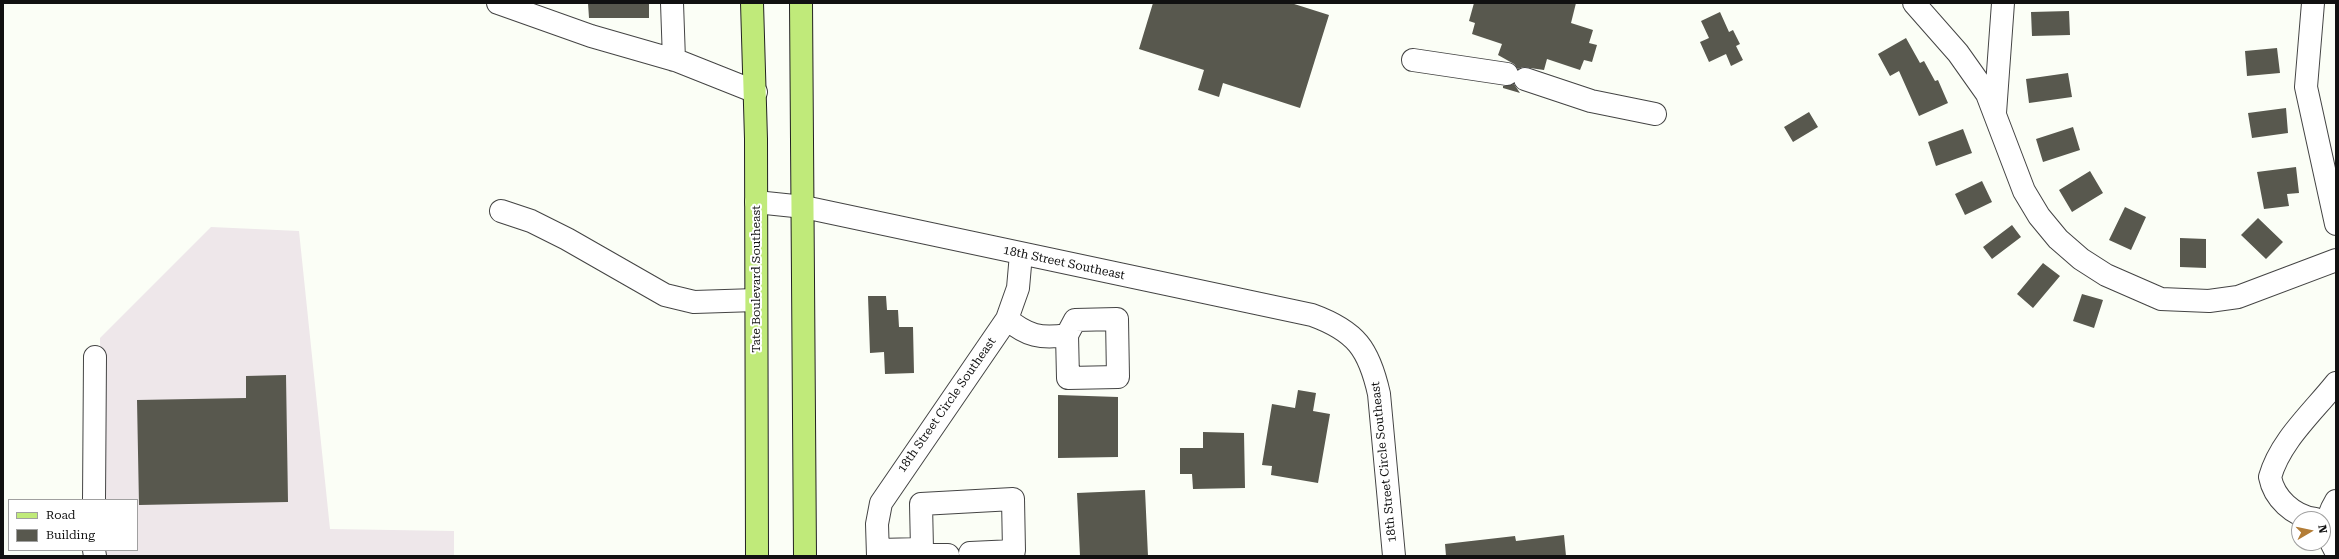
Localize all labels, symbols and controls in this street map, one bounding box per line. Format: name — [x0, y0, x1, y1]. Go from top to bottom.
street label: Tate Boulevard Southeast — [749, 205, 763, 353]
street label: 18th Street Southeast — [1002, 243, 1126, 283]
street label: 18th Street Circle Southeast — [895, 335, 999, 475]
street label: 18th Street Circle Southeast — [1368, 381, 1400, 543]
legend — [8, 499, 138, 551]
text: Road — [46, 508, 75, 522]
north arrow — [2291, 511, 2331, 551]
text: N — [2315, 524, 2329, 534]
text: Building — [46, 528, 95, 542]

